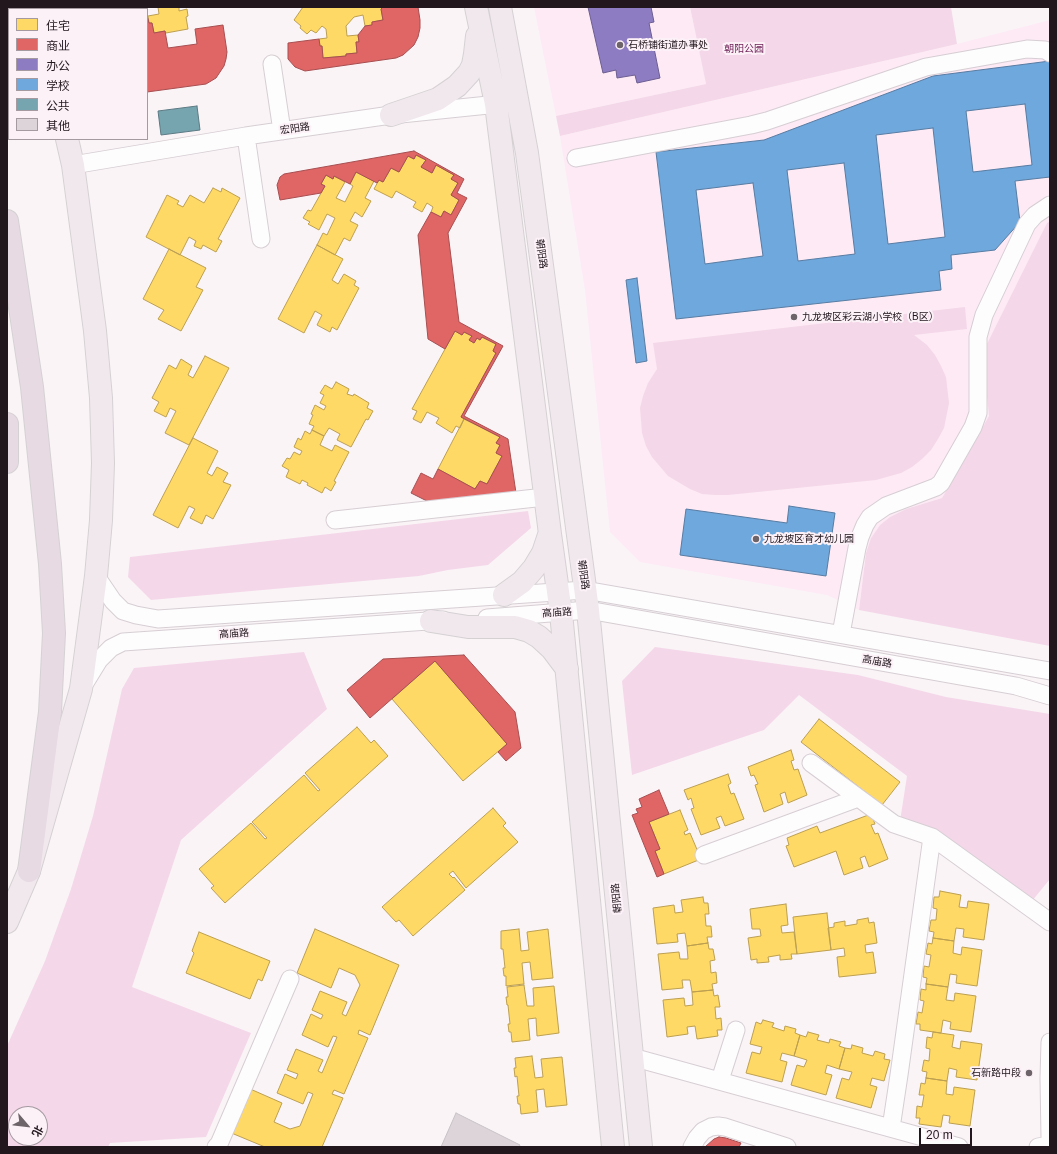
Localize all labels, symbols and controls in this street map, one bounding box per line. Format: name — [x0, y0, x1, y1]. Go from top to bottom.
legend — [8, 8, 148, 140]
text: 住宅 — [46, 19, 70, 33]
text: 商业 — [46, 39, 70, 53]
place label: 石桥铺街道办事处 — [628, 39, 708, 51]
marker: 石桥铺街道办事处 — [615, 40, 625, 50]
park label: 朝阳公园 — [724, 43, 764, 55]
text: 办公 — [46, 59, 70, 73]
text: 学校 — [46, 79, 70, 93]
text: 公共 — [46, 99, 70, 113]
text: 其他 — [46, 119, 70, 133]
street label: 宏阳路 — [279, 121, 311, 137]
street label: 朝阳路 — [533, 238, 549, 270]
place label: 九龙坡区彩云湖小学校（B区） — [802, 311, 939, 323]
marker: 九龙坡区彩云湖小学校（B区） — [789, 312, 799, 322]
place label: 九龙坡区育才幼儿园 — [764, 533, 854, 545]
marker: 九龙坡区育才幼儿园 — [751, 534, 761, 544]
street label: 朝阳路 — [575, 559, 591, 591]
street label: 高庙路 — [542, 606, 572, 620]
street label: 高庙路 — [219, 627, 249, 641]
street label: 高庙路 — [861, 653, 893, 671]
street label: 朝阳路 — [609, 882, 625, 914]
place label: 石新路中段 — [971, 1067, 1021, 1079]
marker: 石新路中段 — [1024, 1068, 1034, 1078]
north arrow — [8, 1106, 48, 1146]
scale bar — [921, 1120, 974, 1146]
text: 北 — [30, 1123, 46, 1139]
text: 20 m — [926, 1128, 953, 1142]

